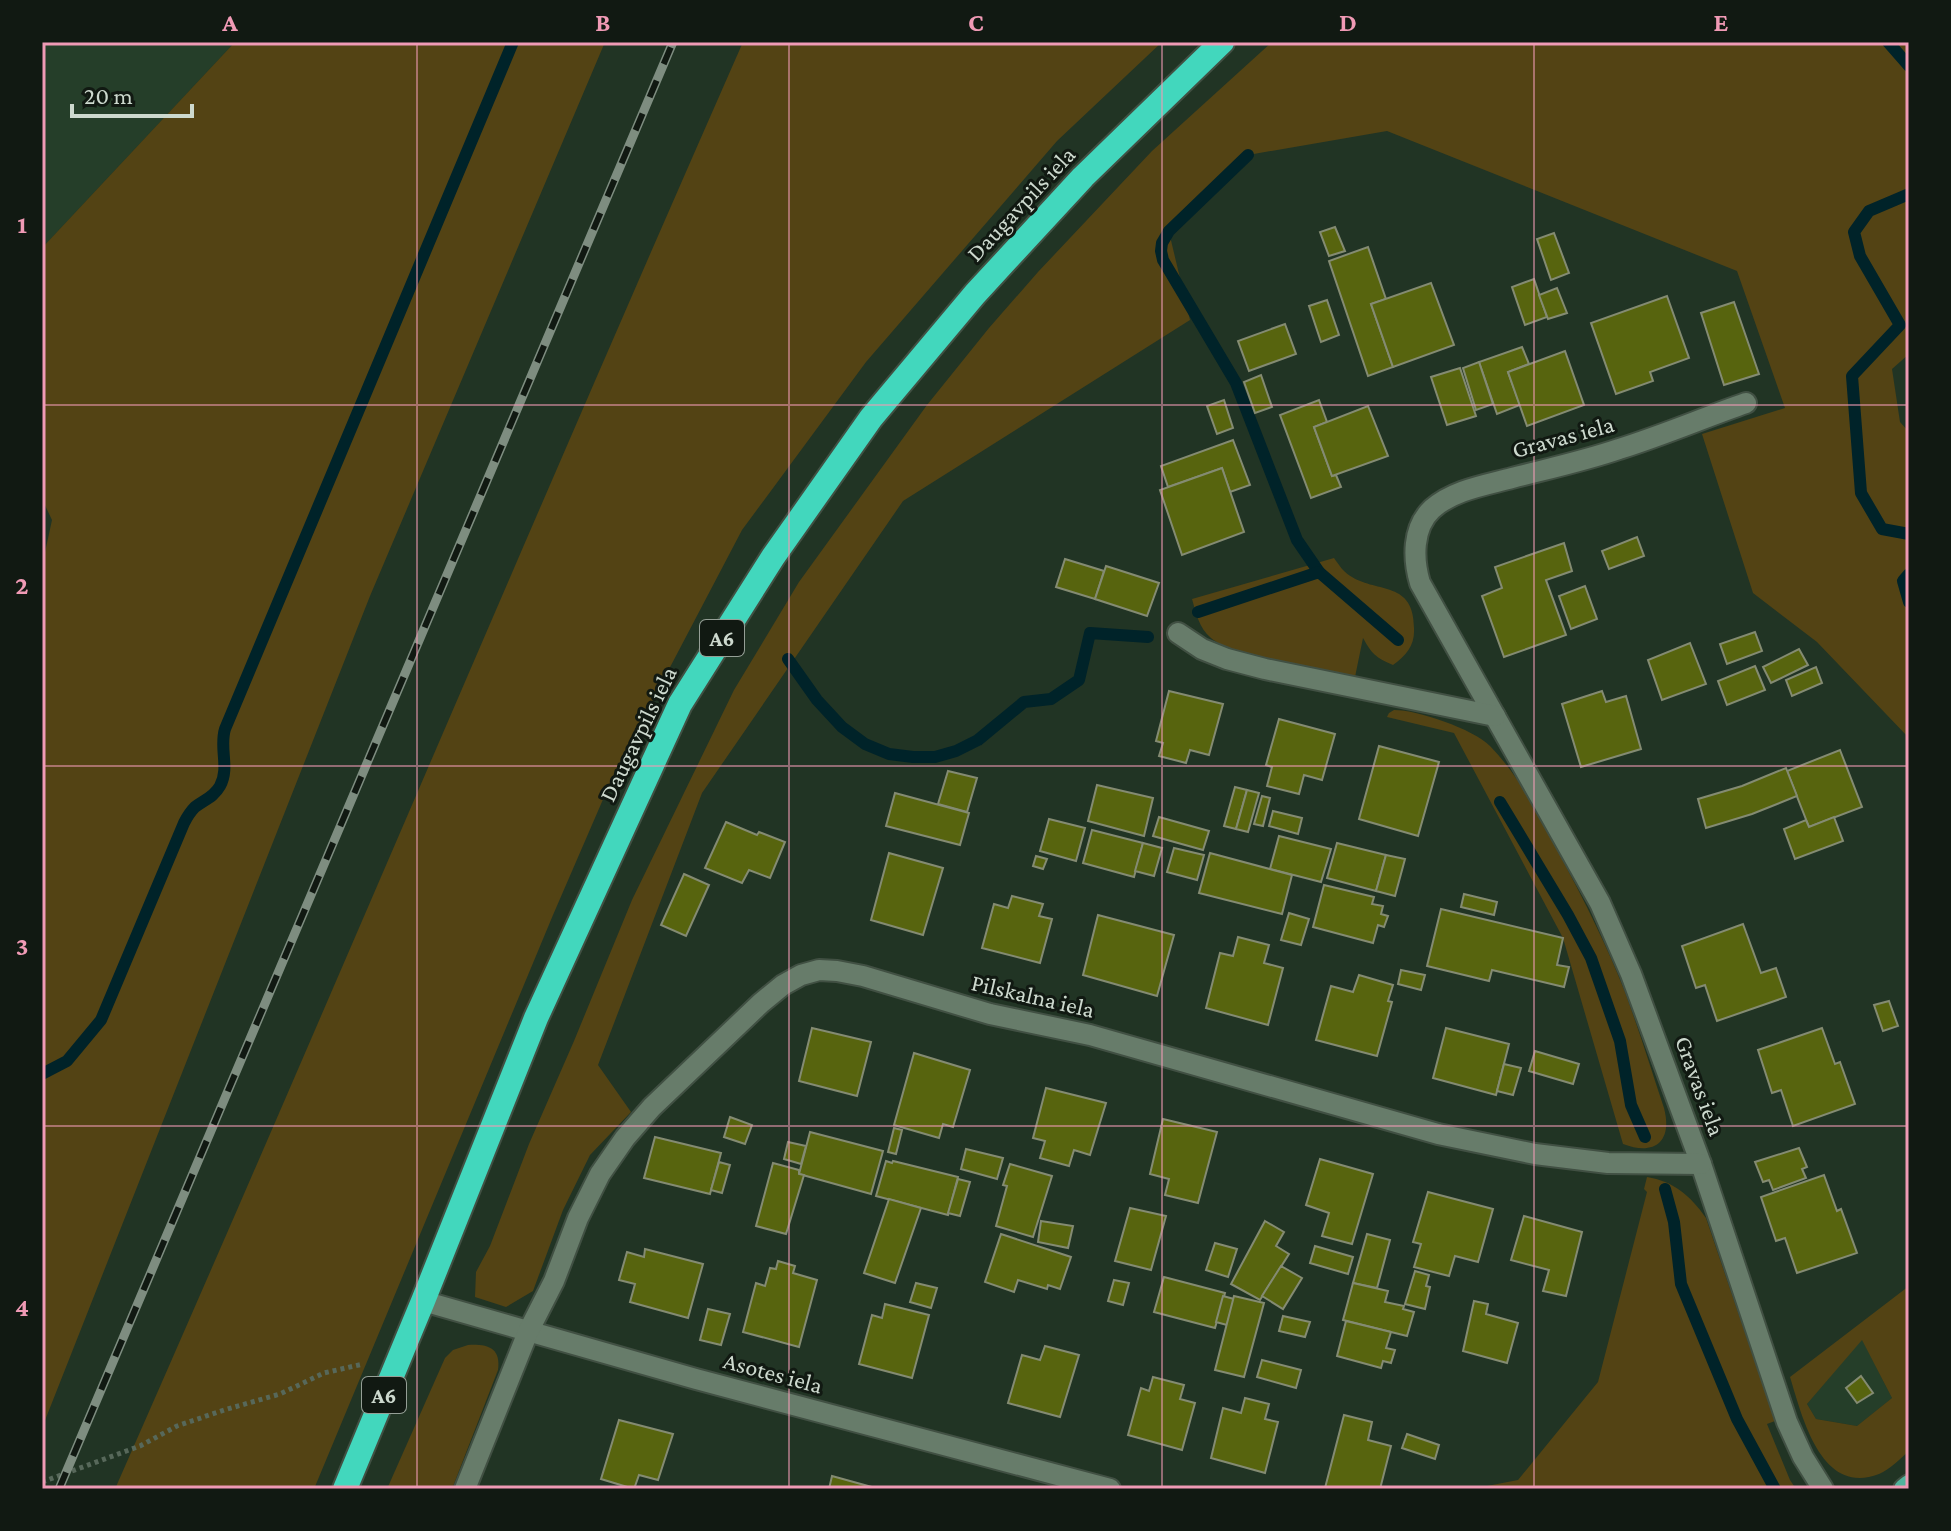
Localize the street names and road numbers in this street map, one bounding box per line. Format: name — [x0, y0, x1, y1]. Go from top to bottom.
street label: Daugavpils iela — [961, 141, 1081, 267]
street label: Gravas iela — [1509, 410, 1617, 463]
road number: A6 — [700, 620, 744, 656]
street label: Daugavpils iela — [593, 662, 682, 806]
street label: Pilskalna iela — [969, 968, 1097, 1023]
street label: Gravas iela — [1670, 1032, 1731, 1140]
street label: Asotes iela — [721, 1346, 826, 1399]
road number: A6 — [362, 1377, 406, 1413]

